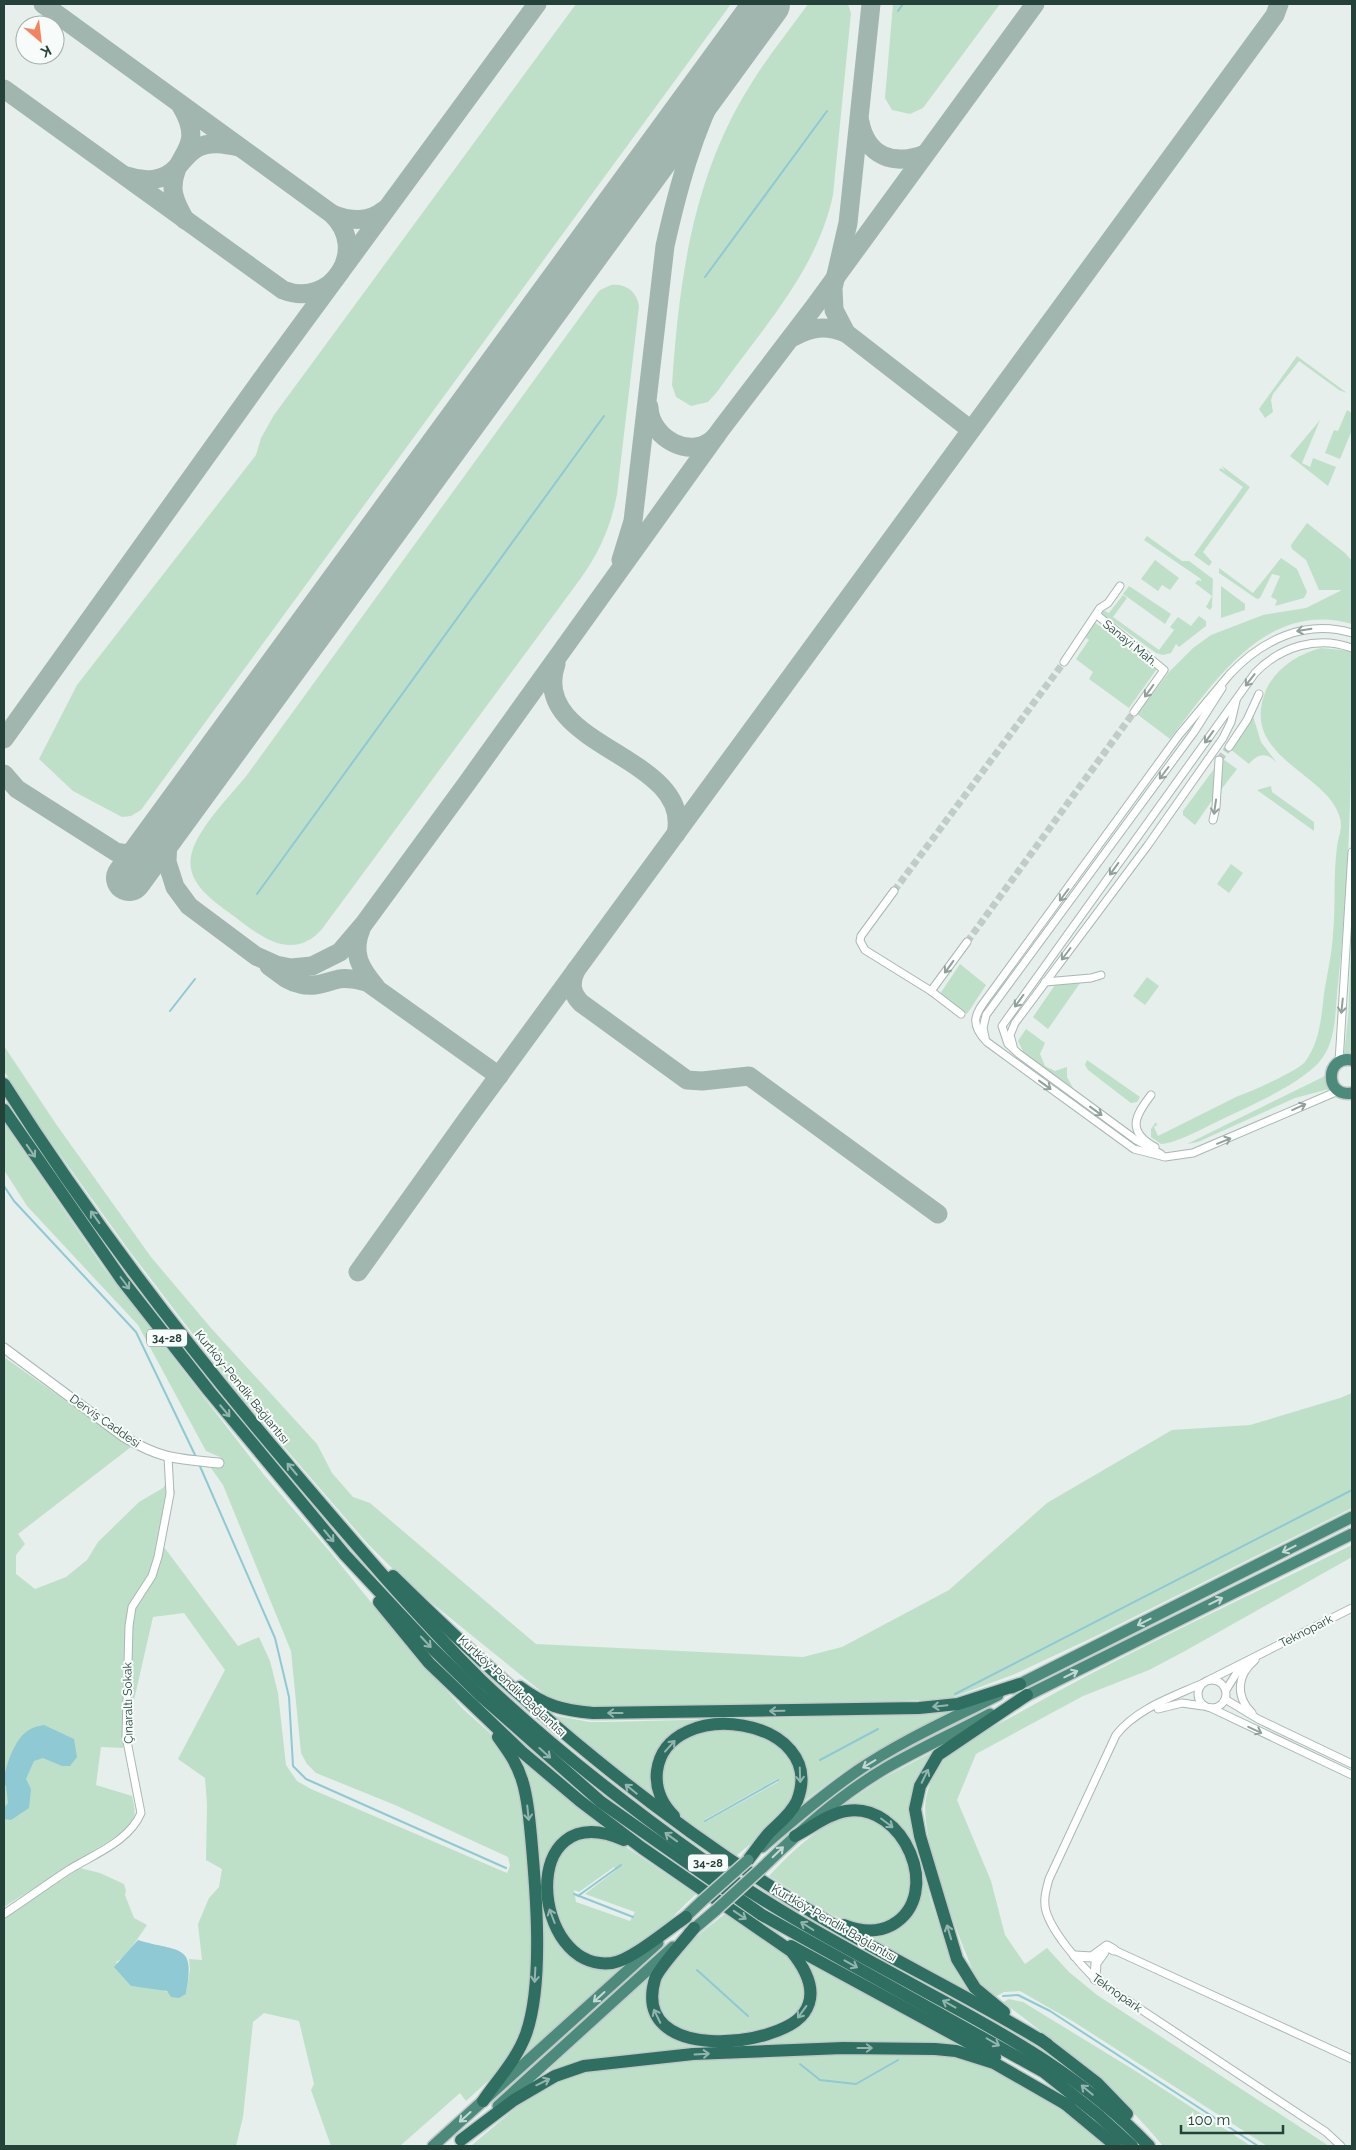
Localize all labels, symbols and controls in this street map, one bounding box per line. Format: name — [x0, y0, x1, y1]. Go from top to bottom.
north arrow — [15, 15, 65, 65]
text: K — [38, 42, 54, 61]
street label: Sanayi Mah. — [1100, 617, 1160, 669]
one-way arrow — [1296, 625, 1312, 635]
one-way arrow — [1244, 673, 1255, 686]
one-way arrow — [1144, 684, 1154, 698]
one-way arrow — [1204, 730, 1214, 744]
one-way arrow — [1159, 766, 1169, 780]
one-way arrow — [1210, 799, 1220, 815]
one-way arrow — [1109, 862, 1119, 876]
one-way arrow — [1058, 888, 1069, 901]
one-way arrow — [1061, 947, 1071, 961]
one-way arrow — [944, 960, 954, 974]
one-way arrow — [1014, 994, 1024, 1008]
one-way arrow — [1337, 997, 1347, 1013]
one-way arrow — [1038, 1080, 1052, 1090]
one-way arrow — [1291, 1102, 1306, 1112]
one-way arrow — [1089, 1106, 1103, 1116]
one-way arrow — [1216, 1136, 1231, 1145]
one-way arrow — [26, 1143, 36, 1157]
one-way arrow — [90, 1210, 100, 1224]
one-way arrow — [119, 1276, 130, 1289]
street label: Kurtköy-Pendik Bağlantısı — [192, 1327, 292, 1447]
road number: 34-28 — [147, 1330, 187, 1346]
street label: Derviş Caddesi — [67, 1391, 143, 1451]
one-way arrow — [219, 1404, 230, 1417]
one-way arrow — [287, 1463, 298, 1476]
one-way arrow — [323, 1529, 334, 1542]
one-way arrow — [1282, 1545, 1297, 1554]
one-way arrow — [1208, 1596, 1223, 1605]
street label: Teknopark — [1277, 1611, 1336, 1650]
one-way arrow — [1137, 1618, 1152, 1627]
street label: Kurtköy-Pendik Bağlantısı — [455, 1633, 569, 1739]
one-way arrow — [420, 1636, 432, 1648]
street label: Çınaraltı Sokak — [120, 1661, 136, 1744]
one-way arrow — [1063, 1668, 1078, 1678]
one-way arrow — [932, 1701, 948, 1711]
one-way arrow — [770, 1707, 786, 1716]
one-way arrow — [607, 1708, 624, 1718]
one-way arrow — [1247, 1725, 1262, 1735]
one-way arrow — [664, 1739, 675, 1752]
one-way arrow — [538, 1747, 551, 1759]
one-way arrow — [862, 1759, 876, 1769]
one-way arrow — [796, 1767, 805, 1783]
one-way arrow — [921, 1769, 930, 1784]
one-way arrow — [625, 1784, 638, 1795]
one-way arrow — [524, 1805, 533, 1821]
one-way arrow — [880, 1817, 893, 1828]
one-way arrow — [665, 1831, 678, 1842]
one-way arrow — [772, 1846, 784, 1858]
road number: 34-28 — [688, 1855, 728, 1872]
street label: Kurtköy-Pendik Bağlantısı — [769, 1881, 899, 1965]
one-way arrow — [547, 1908, 556, 1924]
one-way arrow — [733, 1910, 747, 1920]
one-way arrow — [801, 1920, 815, 1930]
one-way arrow — [943, 1924, 953, 1940]
one-way arrow — [843, 1959, 858, 1969]
one-way arrow — [530, 1967, 540, 1983]
street label: Teknopark — [1089, 1971, 1145, 2016]
one-way arrow — [592, 1991, 605, 2003]
one-way arrow — [942, 1999, 957, 2009]
one-way arrow — [797, 2005, 807, 2019]
one-way arrow — [652, 2008, 662, 2023]
one-way arrow — [986, 2038, 1000, 2048]
one-way arrow — [856, 2043, 872, 2053]
one-way arrow — [694, 2049, 710, 2058]
one-way arrow — [535, 2076, 550, 2086]
one-way arrow — [1081, 2084, 1094, 2095]
scale bar — [1181, 2102, 1284, 2134]
one-way arrow — [458, 2111, 471, 2123]
text: 100 m — [1188, 2111, 1230, 2129]

